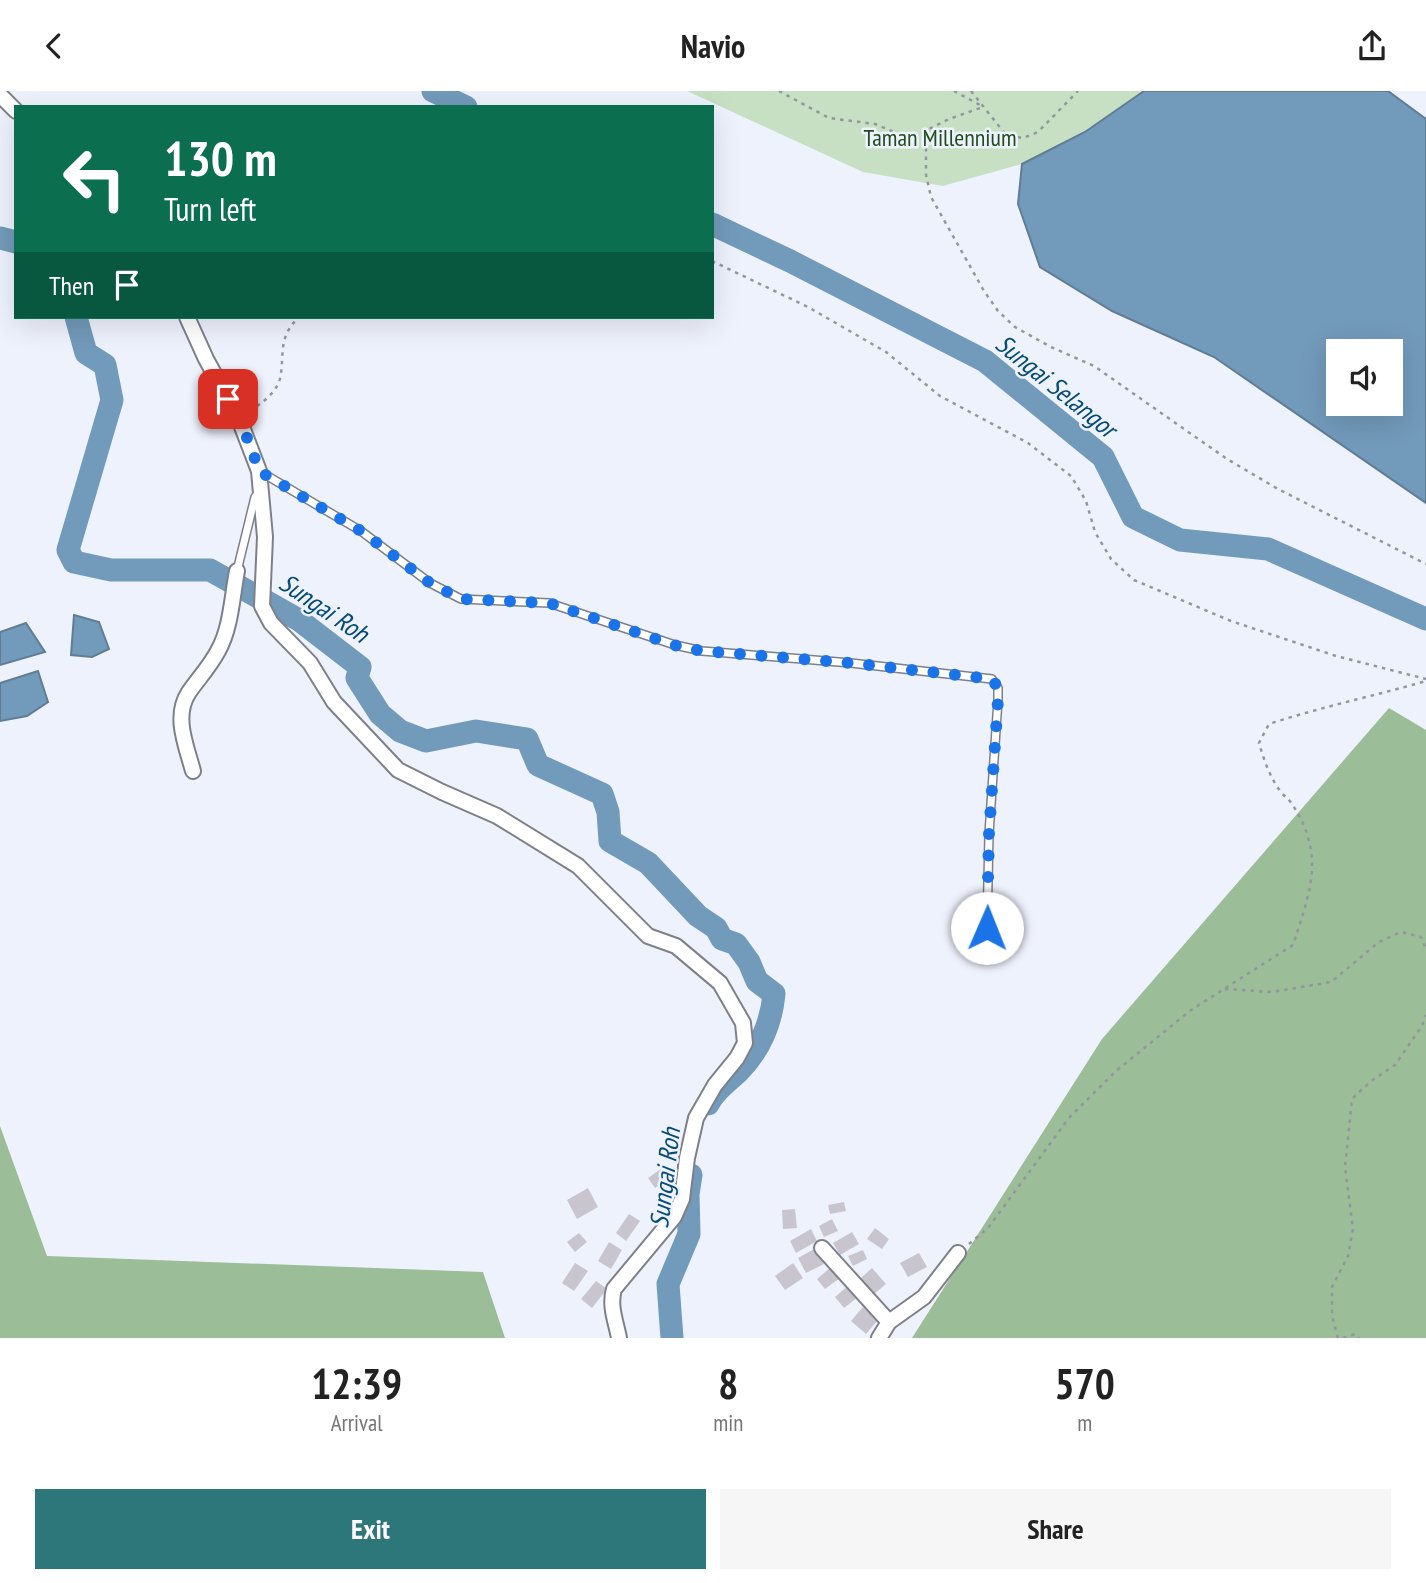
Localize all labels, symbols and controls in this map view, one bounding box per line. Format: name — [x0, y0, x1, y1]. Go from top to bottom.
text: Navio — [681, 25, 745, 67]
icon: back — [35, 27, 73, 65]
icon: share — [1353, 27, 1391, 65]
park label: Taman Millennium — [863, 122, 1017, 153]
text: 130 m — [164, 126, 277, 190]
icon: left — [49, 133, 140, 224]
text: Turn left — [164, 188, 256, 230]
icon: arrive — [108, 266, 146, 304]
text: Then — [49, 269, 94, 302]
water label: Sungai Selangor — [989, 327, 1126, 447]
map controls — [1326, 339, 1403, 416]
button: sound — [1326, 339, 1403, 416]
pin — [198, 369, 258, 429]
icon: arrive — [209, 380, 247, 418]
water label: Sungai Roh — [273, 566, 377, 650]
position arrow — [950, 891, 1024, 965]
water label: Sungai Roh — [642, 1124, 687, 1230]
text: 12:39 — [311, 1356, 402, 1411]
text: 8 — [718, 1356, 738, 1411]
text: 570 — [1055, 1356, 1115, 1411]
text: Arrival — [331, 1408, 383, 1437]
text: min — [713, 1408, 743, 1437]
text: m — [1077, 1408, 1092, 1437]
button: Exit — [35, 1489, 706, 1569]
button: Share — [720, 1489, 1391, 1569]

